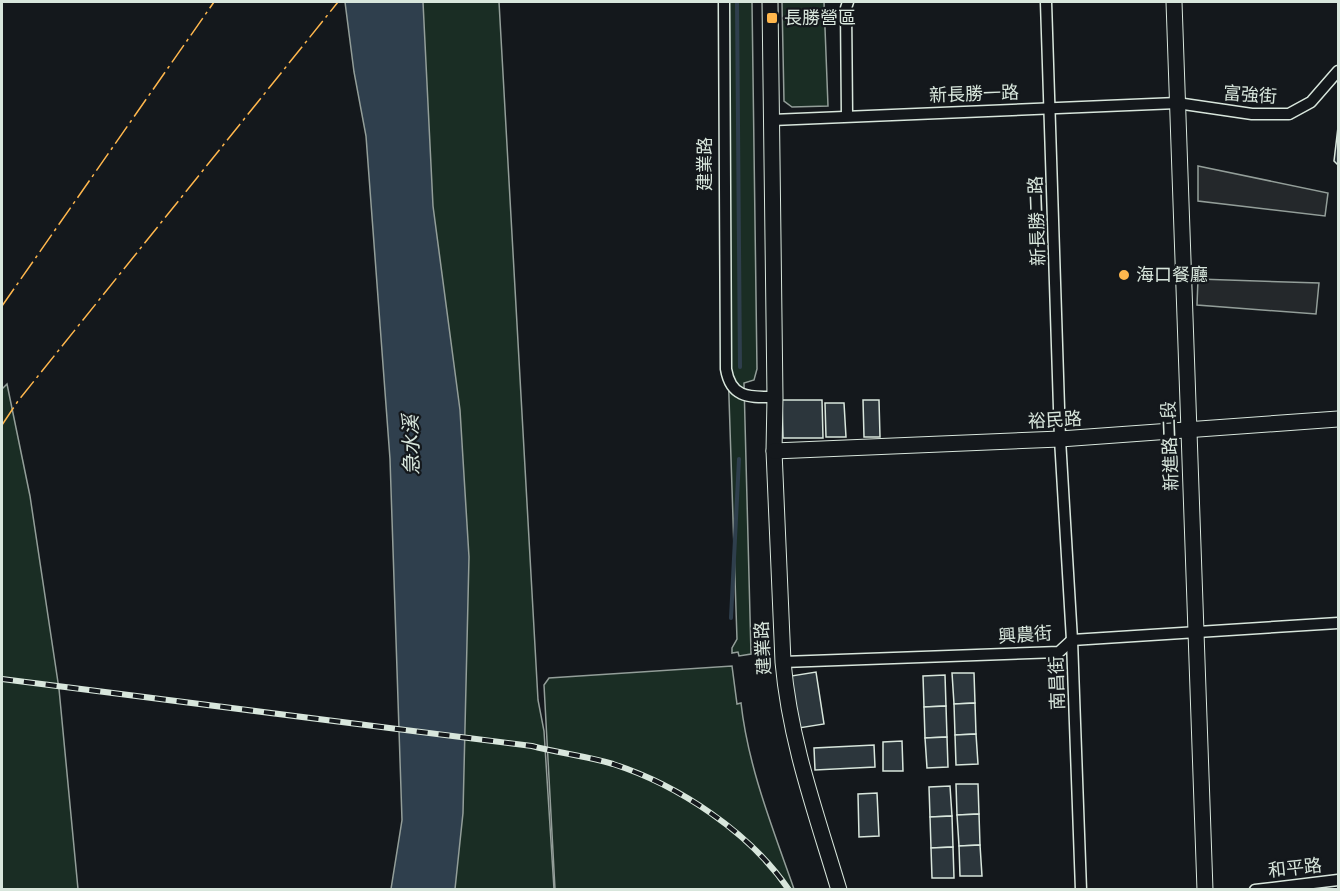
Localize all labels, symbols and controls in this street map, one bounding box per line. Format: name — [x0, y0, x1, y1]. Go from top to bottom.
place label: 長勝營區 — [784, 6, 856, 29]
marker: 長勝營區 — [765, 11, 779, 25]
street label: 新長勝一路 — [929, 80, 1019, 107]
street label: 富強街 — [1222, 81, 1278, 108]
street label: 建業路 — [693, 137, 716, 191]
street label: 新長勝二路 — [1023, 176, 1050, 266]
place label: 海口餐廳 — [1136, 263, 1208, 286]
marker: 海口餐廳 — [1117, 268, 1131, 282]
street label: 新進路二段 — [1156, 401, 1183, 491]
street label: 裕民路 — [1027, 407, 1083, 432]
water label: 急水溪 — [397, 412, 425, 475]
street label: 建業路 — [750, 620, 775, 676]
street label: 興農街 — [997, 621, 1053, 648]
street label: 南昌街 — [1044, 656, 1069, 710]
street label: 和平路 — [1267, 853, 1323, 882]

